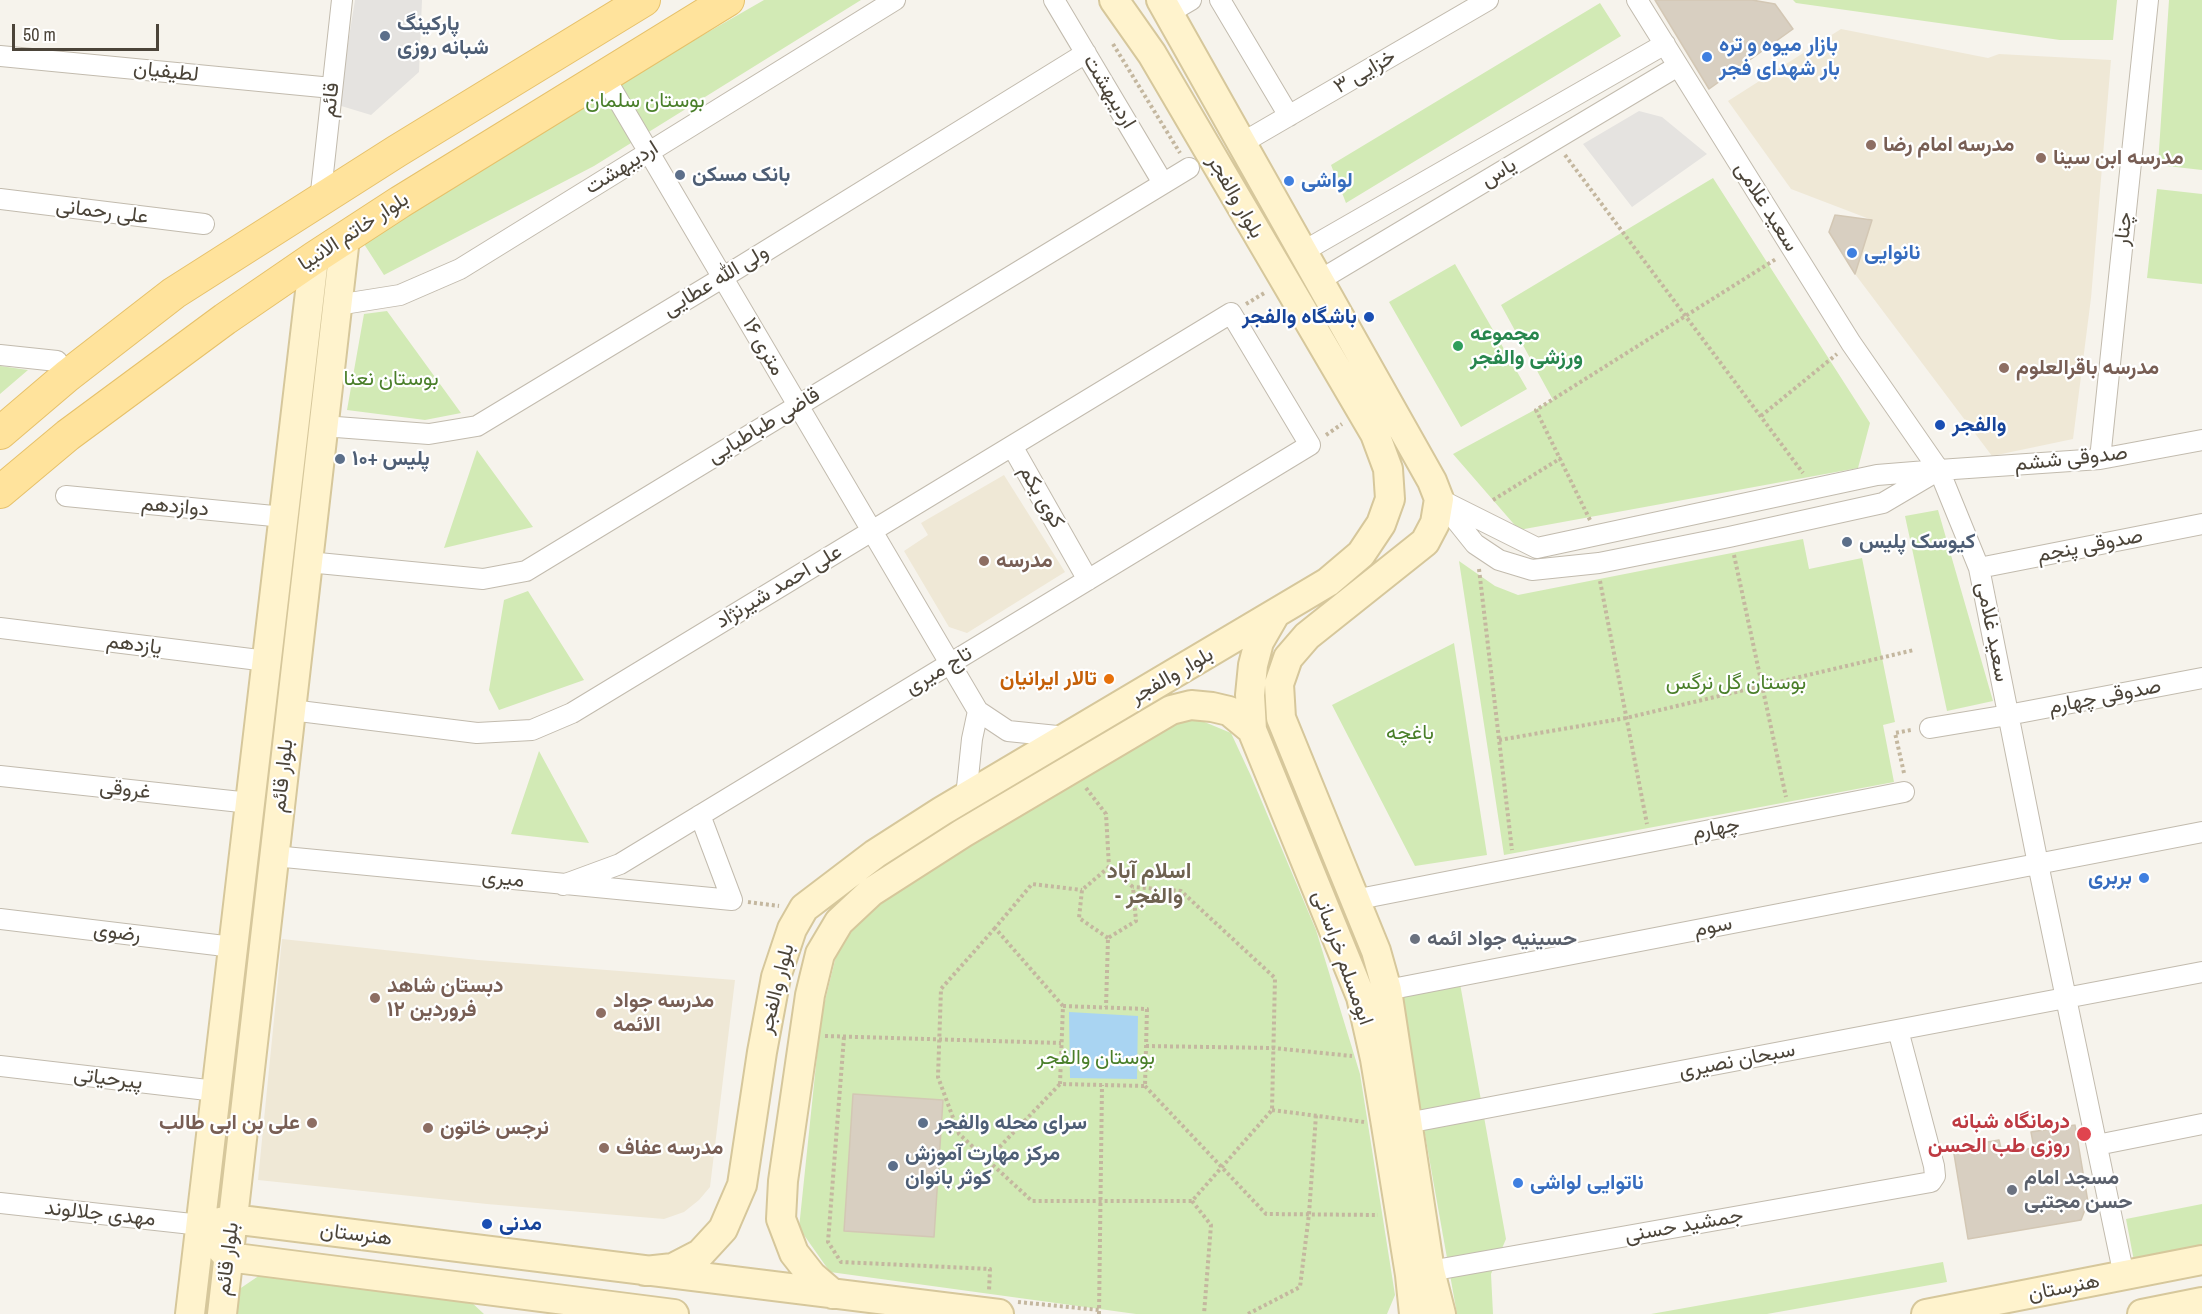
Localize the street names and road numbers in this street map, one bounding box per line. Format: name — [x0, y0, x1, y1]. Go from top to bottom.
street label: خزایی ۳ — [1330, 44, 1400, 100]
street label: اردیبهشت — [1077, 50, 1141, 134]
street label: لطیفیان — [132, 56, 200, 88]
street label: قائم — [317, 81, 345, 119]
street label: اردیبهشت — [581, 136, 663, 200]
street label: بلوار والفجر — [1201, 151, 1269, 243]
street label: یاس — [1477, 153, 1521, 193]
street label: سعید غلامی — [1729, 158, 1803, 256]
street label: بلوار خاتم الانبیا — [294, 187, 414, 277]
street label: علی رحمانی — [54, 194, 150, 230]
street label: چنار — [2110, 211, 2138, 247]
street label: ولی الله عطایی — [659, 240, 773, 322]
street label: ۱۶ متری — [736, 314, 790, 380]
street label: قاضی طباطبایی — [703, 382, 825, 470]
street label: صدوقی ششم — [2013, 441, 2129, 477]
street label: کوی یکم — [1013, 461, 1069, 533]
street label: دوازدهم — [140, 491, 210, 523]
street label: صدوقی پنجم — [2035, 523, 2145, 569]
street label: علی احمد شیرنژاد — [711, 539, 847, 635]
street label: سعید غلامی — [1970, 580, 2014, 684]
street label: یازدهم — [105, 629, 163, 661]
street label: تاج میری — [901, 641, 977, 701]
street label: بلوار والفجر — [1126, 642, 1218, 710]
street label: صدوقی چهارم — [2047, 674, 2163, 720]
street label: بلوار قائم — [267, 738, 299, 814]
street label: غروقی — [98, 775, 152, 805]
street label: چهارم — [1690, 812, 1742, 846]
street label: میری — [481, 864, 525, 894]
street label: ابومسلم خراسانی — [1306, 887, 1378, 1029]
street label: سوم — [1692, 911, 1734, 943]
street label: رضوی — [92, 918, 142, 948]
street label: بلوار والفجر — [754, 941, 800, 1037]
street label: سبحان نصیری — [1677, 1037, 1797, 1085]
street label: پیرحیاتی — [72, 1062, 144, 1096]
street label: مهدی جلالوند — [43, 1196, 157, 1232]
street label: جمشید حسنی — [1623, 1203, 1745, 1249]
street label: هنرستان — [319, 1218, 393, 1252]
street label: بلوار قائم — [211, 1221, 245, 1297]
street label: هنرستان — [2026, 1269, 2102, 1307]

